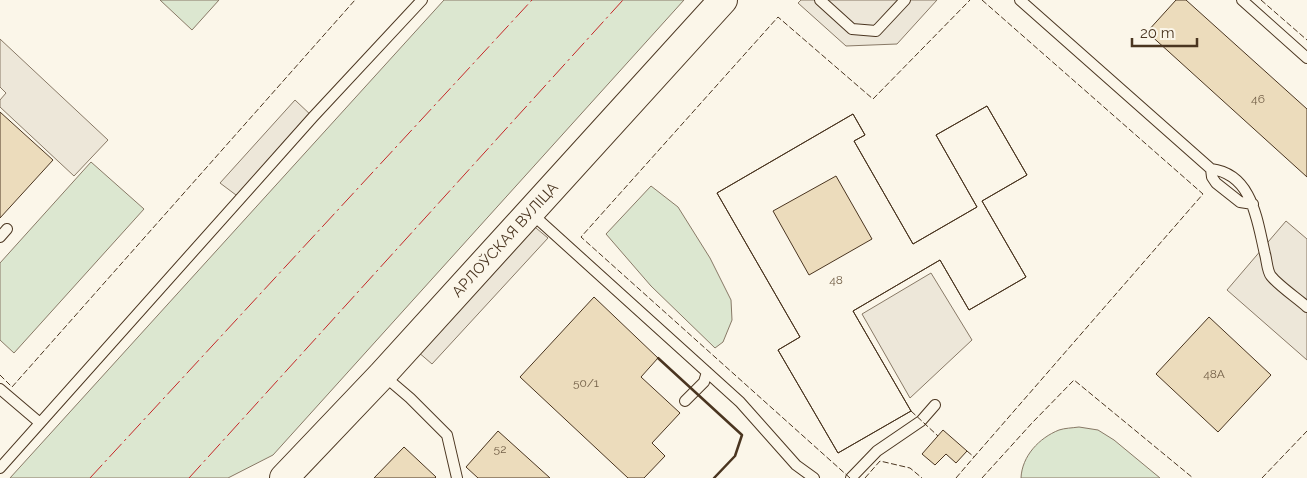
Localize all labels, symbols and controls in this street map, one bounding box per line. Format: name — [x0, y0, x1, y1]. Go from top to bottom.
scale bar — [1132, 15, 1197, 47]
text: 20 m — [1140, 24, 1175, 42]
house number: 46 — [1251, 92, 1265, 106]
street label: АРЛОЎСКАЯ ВУЛІЦА — [448, 178, 562, 301]
house number: 48 — [829, 273, 843, 287]
house number: 48А — [1203, 367, 1225, 381]
house number: 50/1 — [573, 376, 599, 390]
house number: 52 — [494, 442, 506, 456]

